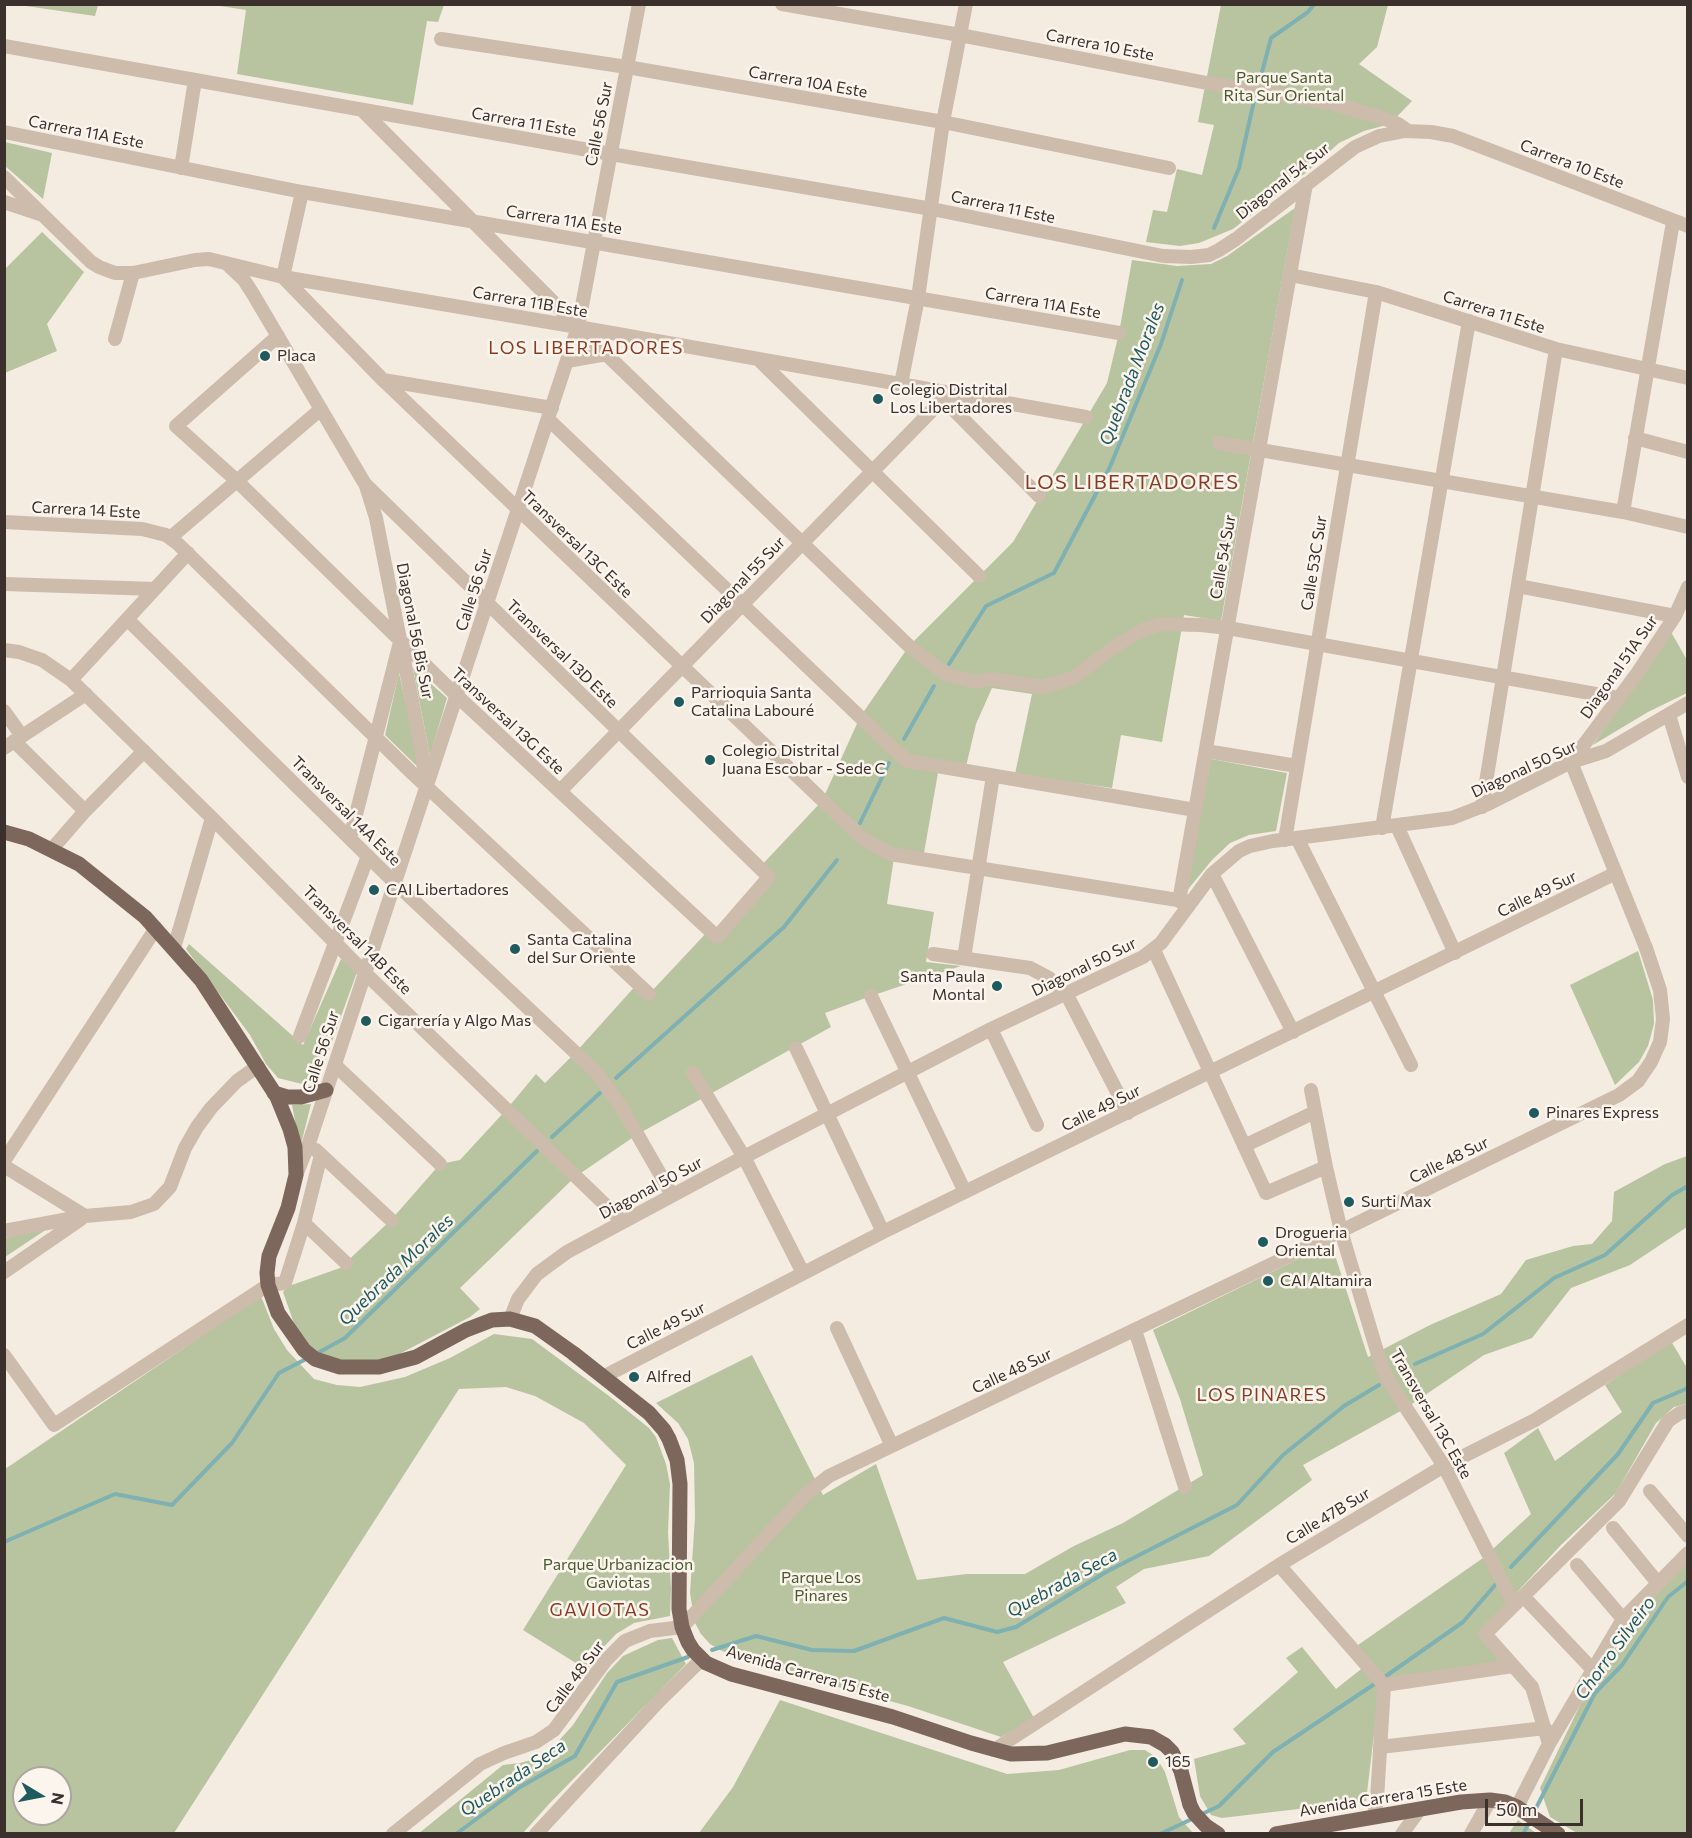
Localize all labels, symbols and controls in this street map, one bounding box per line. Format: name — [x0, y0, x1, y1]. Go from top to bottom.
street label: Carrera 10 Este — [1044, 25, 1156, 65]
street label: Carrera 10A Este — [747, 62, 869, 102]
park label: Parque Santa Rita Sur Oriental — [1224, 68, 1344, 106]
street label: Calle 56 Sur — [581, 80, 617, 168]
street label: Carrera 11 Este — [470, 103, 578, 141]
street label: Carrera 11A Este — [27, 111, 145, 153]
street label: Carrera 10 Este — [1517, 135, 1627, 193]
street label: Diagonal 54 Sur — [1232, 138, 1334, 224]
street label: Carrera 11 Este — [949, 187, 1057, 227]
street label: Carrera 11A Este — [505, 201, 623, 239]
street label: Carrera 11B Este — [471, 282, 589, 322]
street label: Carrera 11A Este — [984, 283, 1102, 323]
street label: Carrera 11 Este — [1441, 286, 1547, 338]
water label: Quebrada Morales — [1095, 300, 1169, 448]
district label: LOS LIBERTADORES — [488, 337, 684, 359]
place label: Placa — [277, 346, 316, 366]
marker: Placa — [258, 349, 272, 363]
place label: Colegio Distrital Los Libertadores — [890, 380, 1012, 418]
marker: Colegio Distrital Los Libertadores — [871, 392, 885, 406]
district label: LOS LIBERTADORES — [1025, 470, 1239, 494]
street label: Transversal 13C Este — [518, 486, 636, 602]
street label: Carrera 14 Este — [31, 498, 141, 522]
street label: Calle 54 Sur — [1206, 513, 1240, 601]
street label: Calle 53C Sur — [1297, 514, 1331, 612]
street label: Diagonal 55 Sur — [697, 533, 789, 627]
street label: Calle 56 Sur — [452, 546, 496, 634]
street label: Diagonal 56 Bis Sur — [392, 561, 438, 701]
street label: Transversal 13D Este — [502, 596, 622, 712]
street label: Diagonal 51A Sur — [1576, 612, 1662, 722]
street label: Transversal 13G Este — [448, 664, 568, 778]
place label: Parrioquia Santa Catalina Labouré — [691, 683, 814, 721]
marker: Parrioquia Santa Catalina Labouré — [672, 695, 686, 709]
street label: Diagonal 50 Sur — [1468, 736, 1580, 802]
place label: Colegio Distrital Juana Escobar - Sede C — [722, 741, 885, 779]
street label: Transversal 14A Este — [287, 752, 405, 870]
marker: Colegio Distrital Juana Escobar - Sede C — [703, 753, 717, 767]
street label: Calle 49 Sur — [1494, 867, 1580, 921]
place label: CAI Libertadores — [386, 880, 509, 900]
street label: Transversal 14B Este — [298, 881, 416, 999]
marker: CAI Libertadores — [367, 883, 381, 897]
place label: Santa Catalina del Sur Oriente — [527, 930, 636, 968]
street label: Diagonal 50 Sur — [1028, 933, 1140, 1001]
marker: Santa Catalina del Sur Oriente — [508, 942, 522, 956]
place label: Santa Paula Montal — [900, 967, 985, 1005]
marker: Santa Paula Montal — [990, 979, 1004, 993]
street label: Calle 56 Sur — [299, 1008, 343, 1096]
place label: Cigarrería y Algo Mas — [378, 1011, 531, 1031]
marker: Cigarrería y Algo Mas — [359, 1014, 373, 1028]
street label: Calle 49 Sur — [1058, 1081, 1144, 1135]
place label: Pinares Express — [1546, 1103, 1659, 1123]
marker: Pinares Express — [1527, 1106, 1541, 1120]
street label: Calle 48 Sur — [1406, 1133, 1492, 1187]
street label: Diagonal 50 Sur — [596, 1153, 706, 1223]
place label: Surti Max — [1361, 1192, 1431, 1212]
marker: Surti Max — [1342, 1195, 1356, 1209]
water label: Quebrada Morales — [334, 1210, 458, 1330]
place label: Drogueria Oriental — [1275, 1223, 1347, 1261]
marker: Drogueria Oriental — [1256, 1235, 1270, 1249]
place label: CAI Altamira — [1280, 1271, 1372, 1291]
marker: CAI Altamira — [1261, 1274, 1275, 1288]
street label: Calle 49 Sur — [623, 1298, 709, 1354]
street label: Calle 48 Sur — [969, 1344, 1055, 1398]
street label: Transversal 13C Este — [1386, 1346, 1476, 1482]
place label: Alfred — [646, 1367, 691, 1387]
marker: Alfred — [627, 1370, 641, 1384]
district label: LOS PINARES — [1197, 1384, 1327, 1406]
street label: Calle 47B Sur — [1282, 1483, 1374, 1549]
water label: Quebrada Seca — [1003, 1544, 1121, 1622]
park label: Parque Urbanizacion Gaviotas — [543, 1555, 693, 1593]
park label: Parque Los Pinares — [781, 1568, 861, 1606]
water label: Chorro Silveiro — [1570, 1592, 1660, 1704]
district label: GAVIOTAS — [550, 1599, 650, 1621]
street label: Calle 48 Sur — [541, 1637, 609, 1717]
street label: Avenida Carrera 15 Este — [724, 1641, 892, 1707]
water label: Quebrada Seca — [456, 1735, 570, 1821]
place label: 165 — [1165, 1752, 1191, 1772]
marker: 165 — [1146, 1755, 1160, 1769]
north arrow — [12, 1766, 72, 1826]
street label: Avenida Carrera 15 Este — [1298, 1775, 1468, 1821]
scale bar — [1488, 1787, 1586, 1825]
text: N — [48, 1791, 69, 1806]
text: 50 m — [1496, 1798, 1537, 1820]

